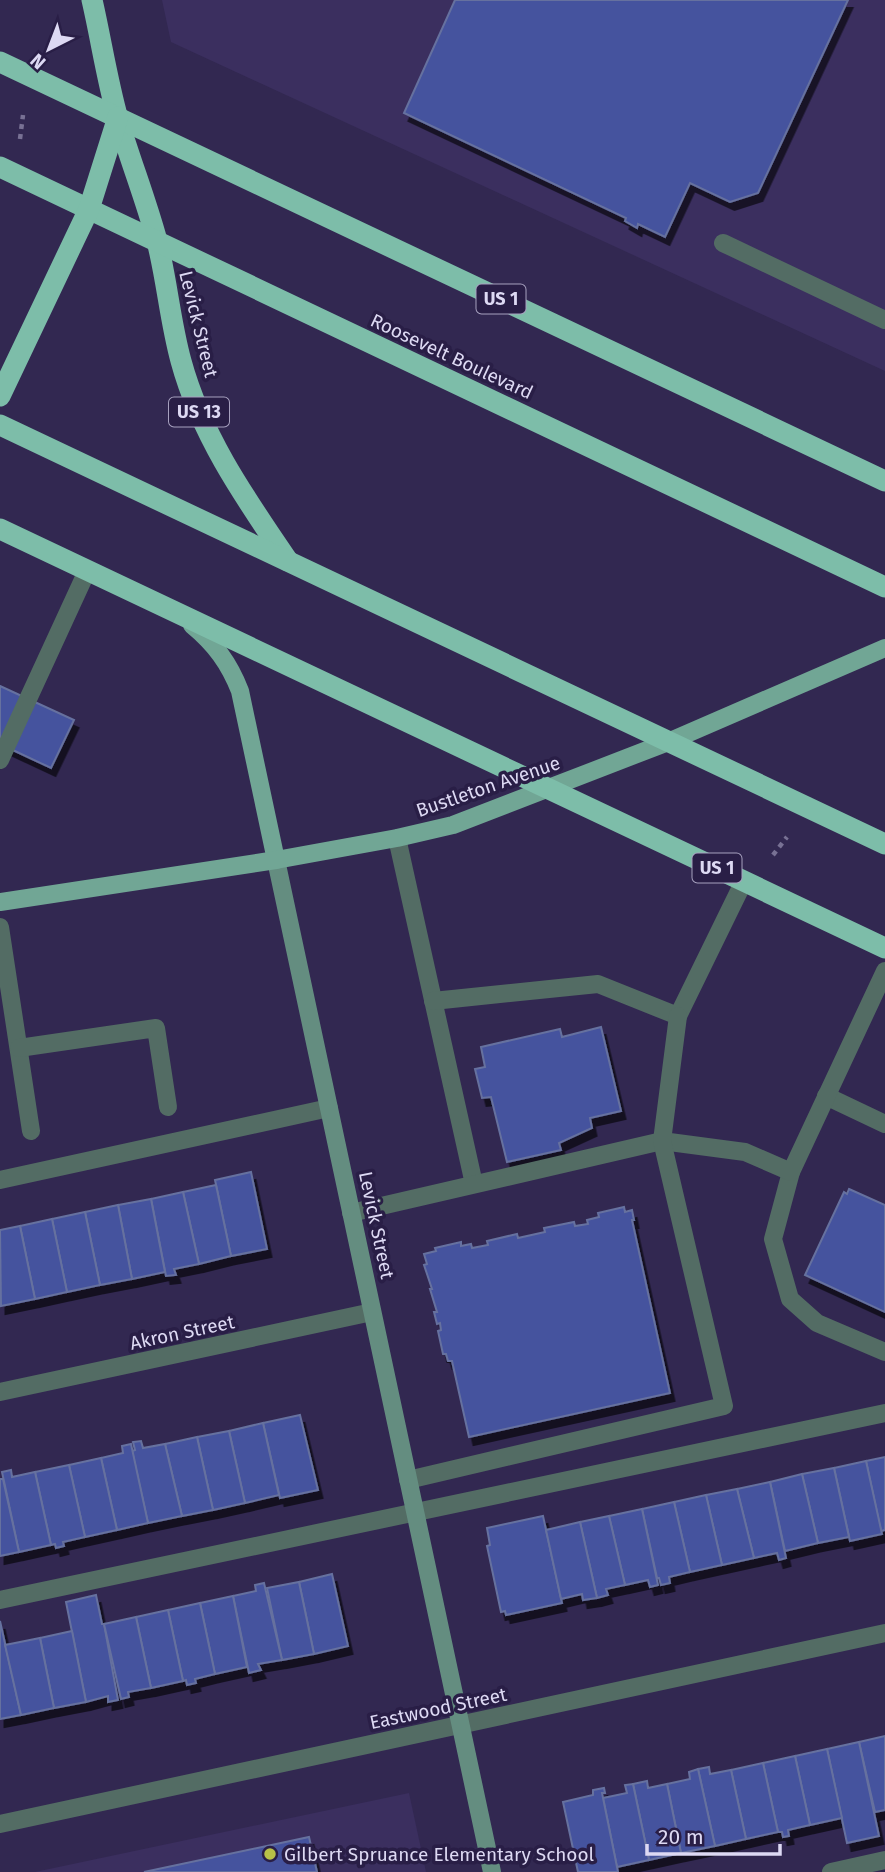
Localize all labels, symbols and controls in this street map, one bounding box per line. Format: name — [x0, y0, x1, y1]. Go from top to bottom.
north arrow — [14, 14, 84, 84]
text: N — [26, 48, 50, 74]
street label: Levick Street — [174, 268, 223, 380]
road number: US 1 — [476, 284, 526, 314]
street label: Roosevelt Boulevard — [367, 309, 537, 404]
road number: US 13 — [169, 398, 229, 426]
street label: Bustleton Avenue — [413, 751, 563, 822]
road number: US 1 — [692, 854, 742, 882]
street label: Levick Street — [354, 1169, 399, 1281]
street label: Akron Street — [128, 1310, 237, 1355]
street label: Eastwood Street — [367, 1683, 509, 1734]
scale bar — [647, 1812, 780, 1856]
text: 20 m — [658, 1824, 704, 1850]
place label: Gilbert Spruance Elementary School — [284, 1843, 595, 1866]
marker: Gilbert Spruance Elementary School — [262, 1846, 278, 1862]

